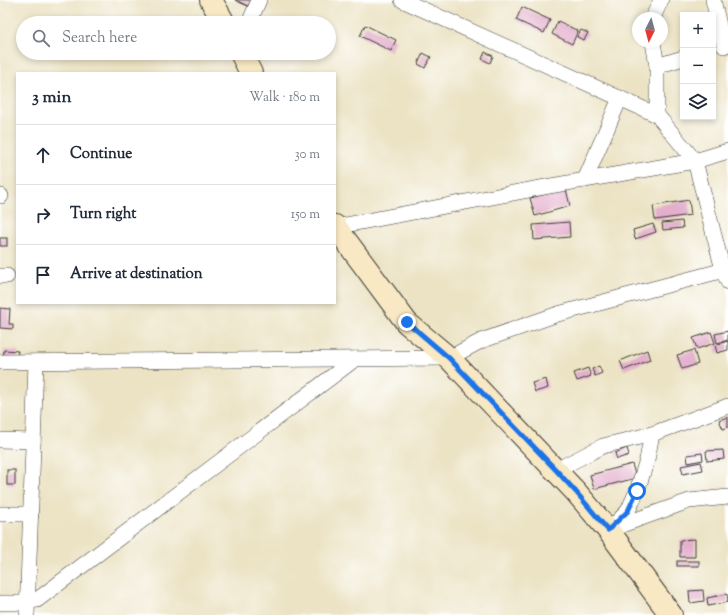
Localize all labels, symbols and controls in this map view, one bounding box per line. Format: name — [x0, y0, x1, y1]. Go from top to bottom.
north arrow — [632, 12, 668, 48]
map controls — [680, 12, 716, 120]
button: + — [680, 12, 716, 48]
search box — [16, 16, 336, 60]
icon: search — [30, 27, 52, 49]
text: Search here — [62, 28, 137, 49]
button: − — [680, 48, 716, 84]
button: layers — [680, 84, 716, 120]
text: 3 min — [32, 86, 71, 110]
text: Walk · 180 m — [249, 89, 320, 107]
icon: ahead — [32, 144, 54, 166]
text: Continue — [70, 144, 132, 165]
text: 30 m — [294, 146, 320, 164]
icon: right — [32, 204, 54, 226]
text: Turn right — [70, 204, 136, 225]
text: 150 m — [291, 206, 320, 224]
icon: arrive — [32, 264, 54, 286]
text: Arrive at destination — [70, 264, 203, 285]
route end — [398, 313, 416, 331]
route start — [628, 482, 646, 500]

